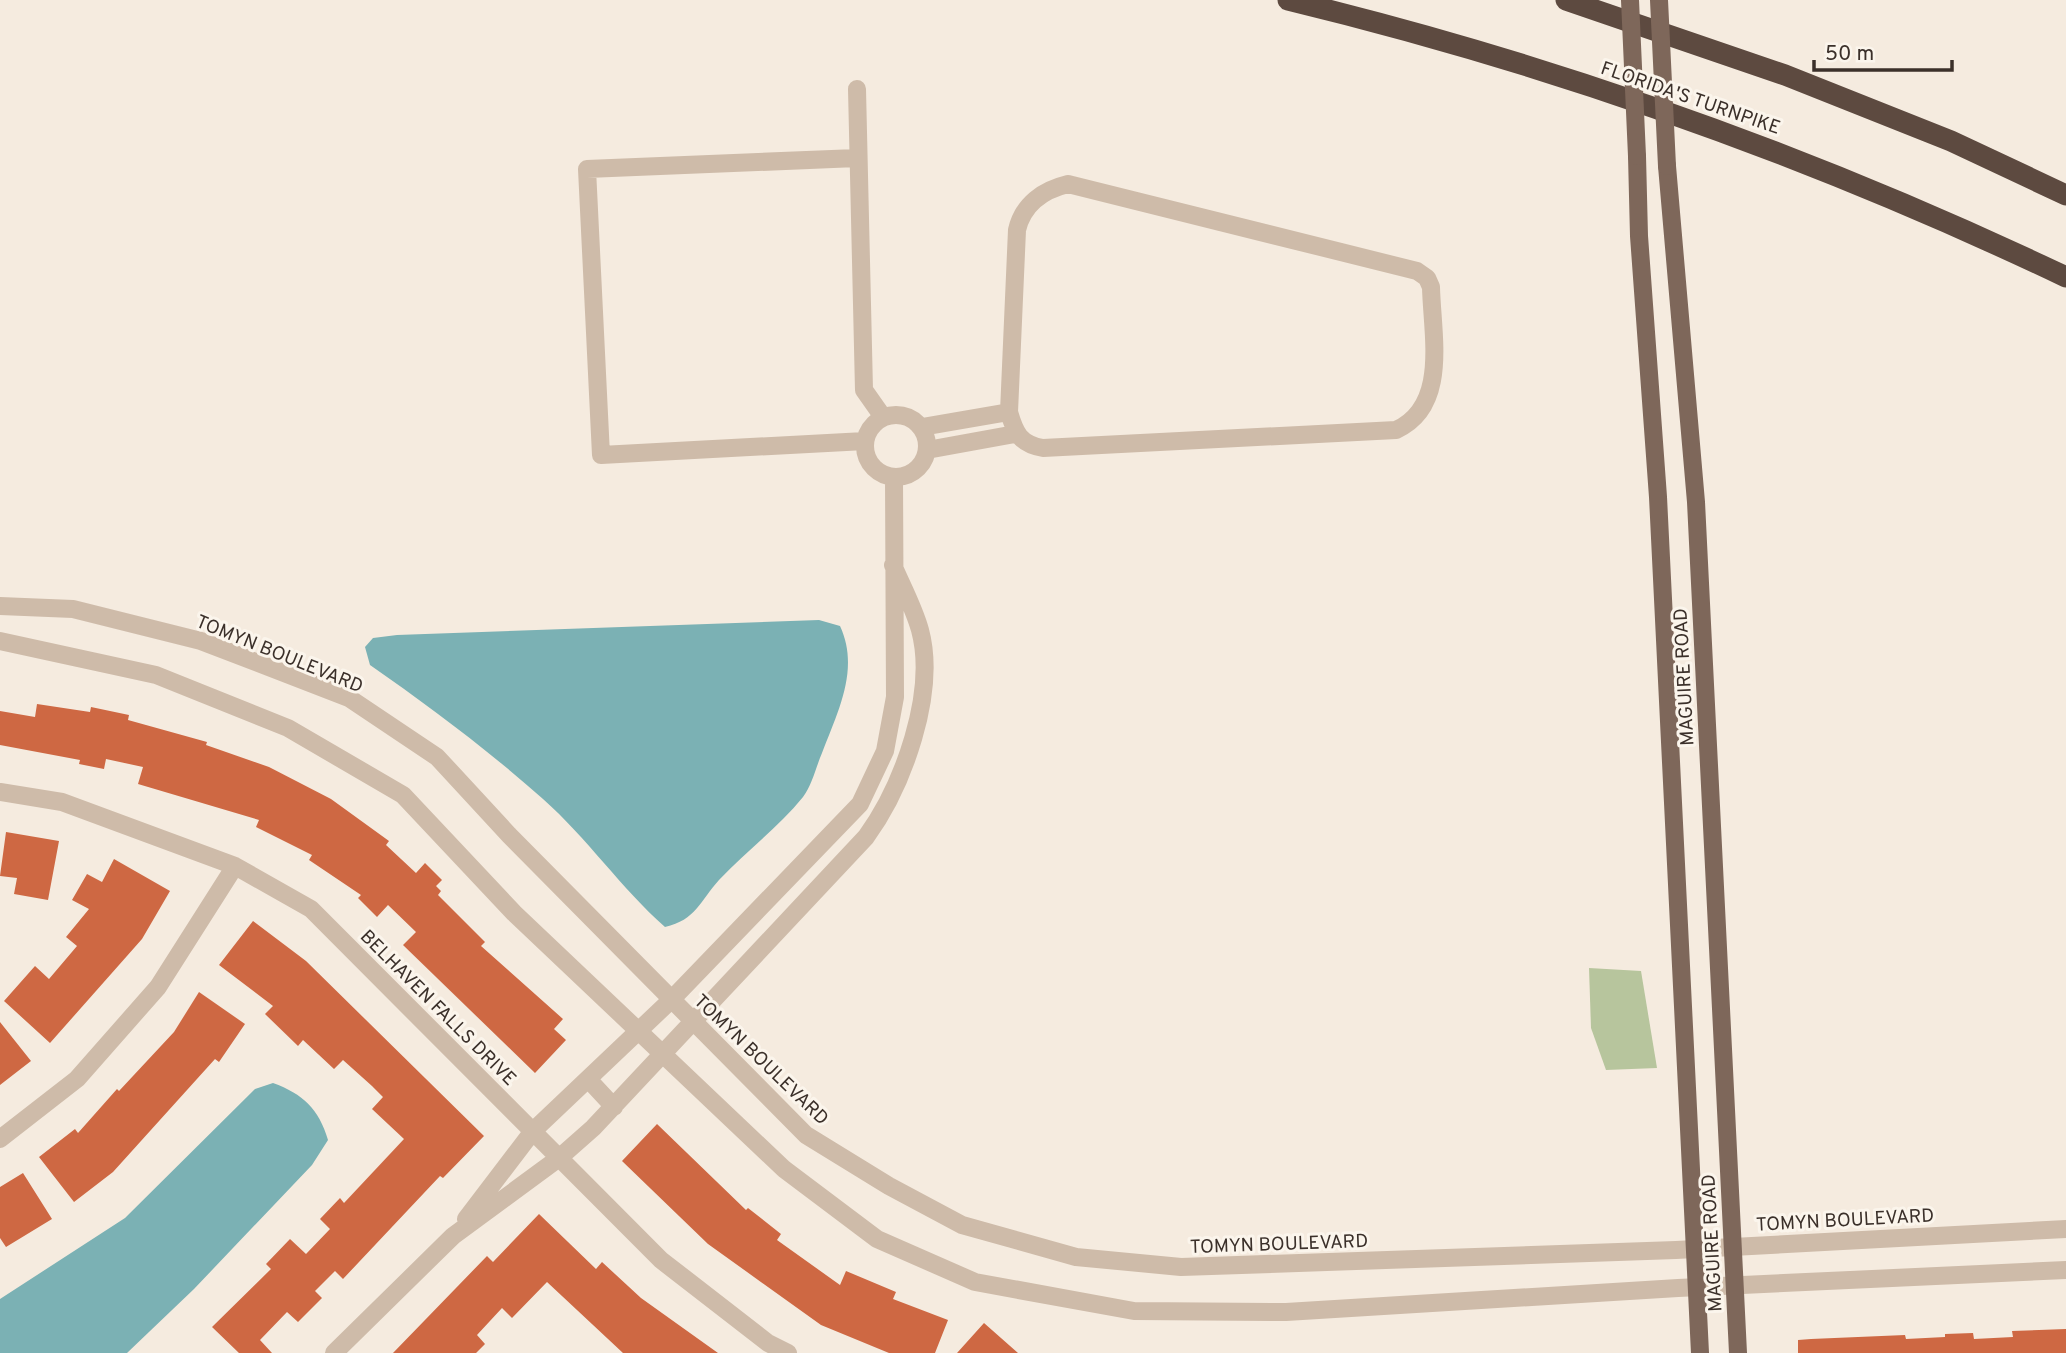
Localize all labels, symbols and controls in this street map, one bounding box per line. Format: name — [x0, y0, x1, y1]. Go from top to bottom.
scale bar — [1814, 28, 1952, 72]
text: 50 m — [1825, 41, 1874, 68]
street label: FLORIDA'S TURNPIKE — [1597, 57, 1783, 141]
street label: MAGUIRE ROAD — [1669, 607, 1701, 746]
street label: TOMYN BOULEVARD — [192, 610, 367, 699]
street label: BELHAVEN FALLS DRIVE — [354, 925, 521, 1092]
street label: TOMYN BOULEVARD — [688, 990, 833, 1131]
street label: MAGUIRE ROAD — [1697, 1173, 1729, 1312]
street label: TOMYN BOULEVARD — [1755, 1204, 1935, 1238]
street label: TOMYN BOULEVARD — [1189, 1230, 1369, 1260]

